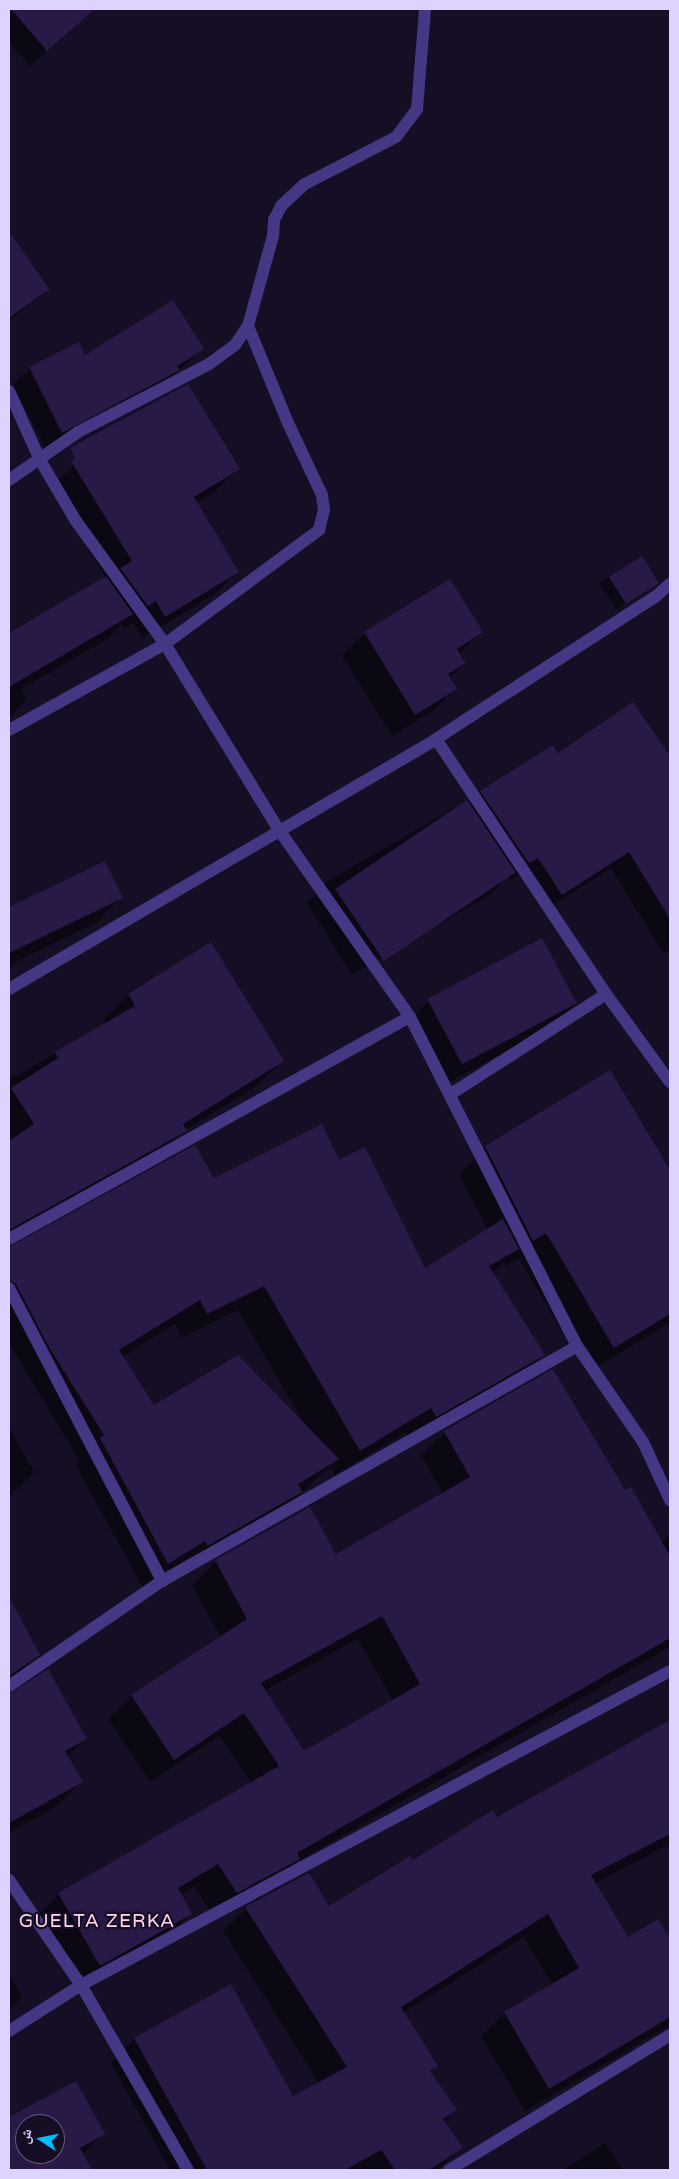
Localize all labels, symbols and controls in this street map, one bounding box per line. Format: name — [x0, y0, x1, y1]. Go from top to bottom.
district label: GUELTA ZERKA — [17, 1911, 177, 1933]
north arrow — [15, 2114, 65, 2164]
text: ش — [16, 2127, 36, 2145]

